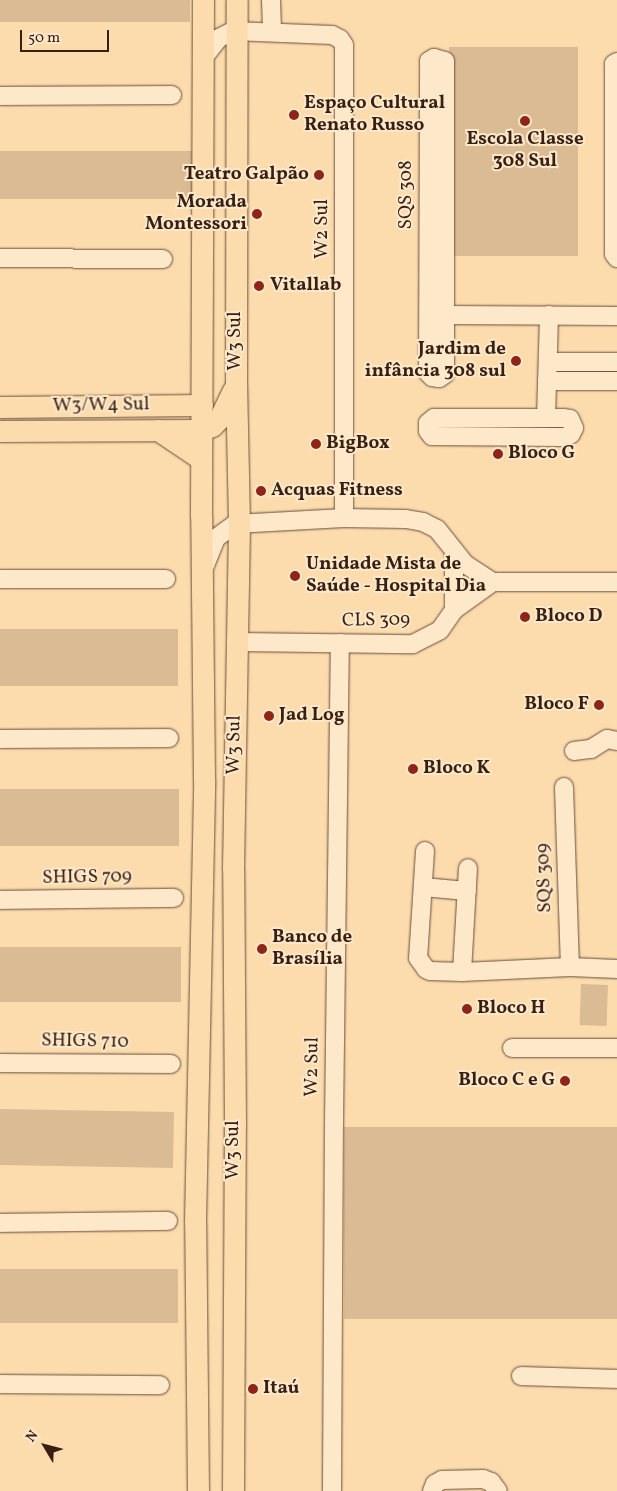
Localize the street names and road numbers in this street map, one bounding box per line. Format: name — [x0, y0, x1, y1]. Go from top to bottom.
street label: SQS 308 — [396, 160, 418, 230]
street label: W2 Sul — [312, 199, 334, 259]
street label: W3 Sul — [225, 311, 247, 371]
street label: W3/W4 Sul — [52, 394, 150, 418]
street label: CLS 309 — [342, 609, 410, 633]
street label: W3 Sul — [223, 715, 247, 775]
street label: SQS 309 — [532, 843, 558, 913]
street label: SHIGS 709 — [42, 866, 132, 890]
street label: SHIGS 710 — [41, 1030, 129, 1054]
street label: W2 Sul — [301, 1037, 325, 1097]
street label: W3 Sul — [223, 1120, 245, 1180]

